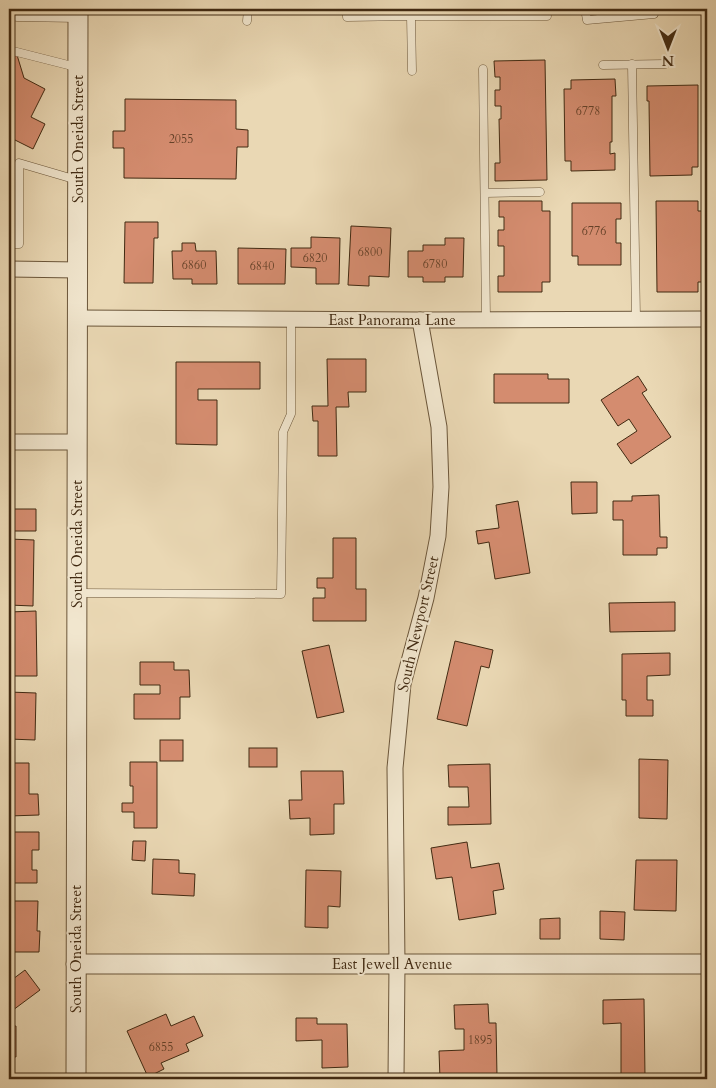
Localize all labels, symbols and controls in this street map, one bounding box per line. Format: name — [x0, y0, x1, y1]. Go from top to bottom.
north arrow — [644, 22, 694, 72]
text: N — [662, 51, 674, 70]
street label: South Oneida Street — [68, 75, 88, 203]
house number: 6778 — [576, 103, 600, 119]
house number: 2055 — [169, 131, 193, 147]
house number: 6776 — [582, 223, 606, 239]
house number: 6800 — [358, 244, 382, 260]
house number: 6820 — [303, 250, 327, 266]
house number: 6780 — [423, 256, 447, 272]
house number: 6860 — [182, 257, 206, 273]
house number: 6840 — [250, 258, 274, 274]
street label: East Panorama Lane — [328, 310, 456, 330]
street label: South Oneida Street — [67, 480, 87, 608]
street label: South Newport Street — [393, 554, 443, 694]
street label: South Oneida Street — [66, 885, 86, 1013]
street label: East Jewell Avenue — [332, 954, 452, 974]
house number: 1895 — [468, 1032, 492, 1048]
house number: 6855 — [149, 1039, 173, 1055]

